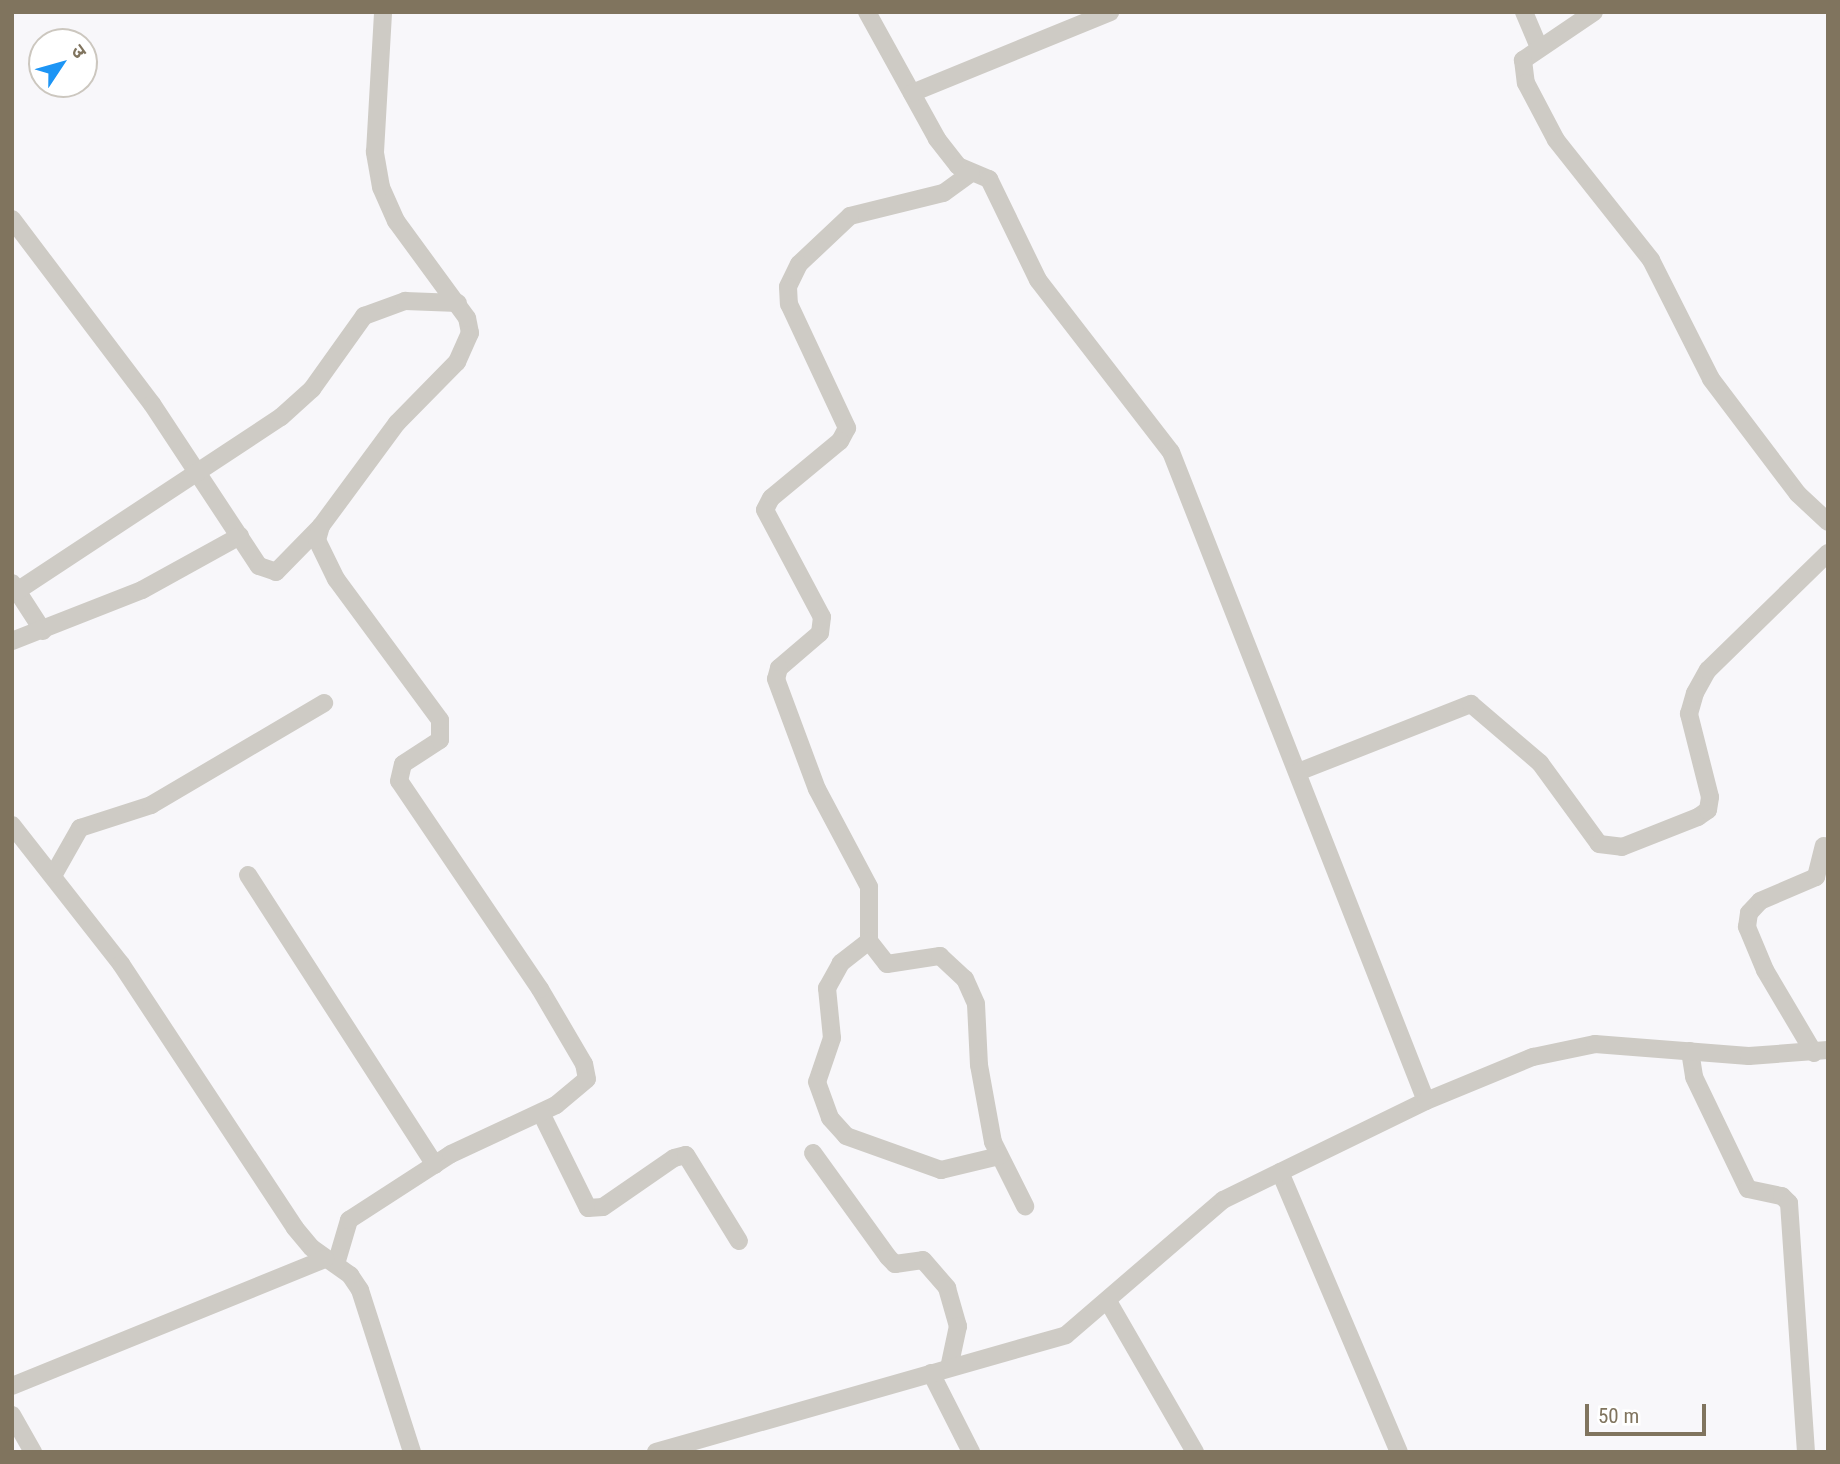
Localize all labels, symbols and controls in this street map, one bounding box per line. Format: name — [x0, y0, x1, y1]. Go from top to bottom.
north arrow — [28, 28, 98, 98]
text: उ — [66, 40, 91, 63]
scale bar — [1588, 1390, 1709, 1434]
text: 50 m — [1598, 1404, 1639, 1428]

